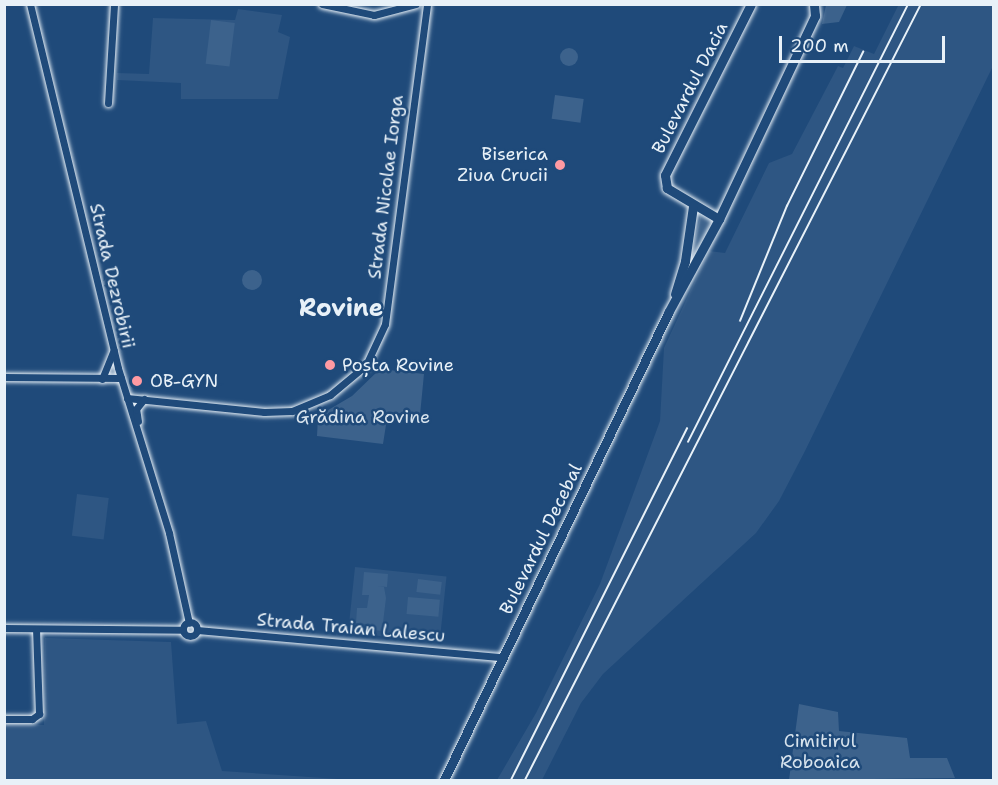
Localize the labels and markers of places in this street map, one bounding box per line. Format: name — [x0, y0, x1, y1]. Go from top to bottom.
place label: Biserica Ziua Crucii — [457, 144, 548, 186]
marker: Biserica Ziua Crucii — [553, 158, 567, 172]
place label: Poșta Rovine — [342, 354, 454, 376]
marker: Poșta Rovine — [323, 358, 337, 372]
place label: OB-GYN — [150, 370, 218, 392]
marker: OB-GYN — [128, 372, 146, 390]

